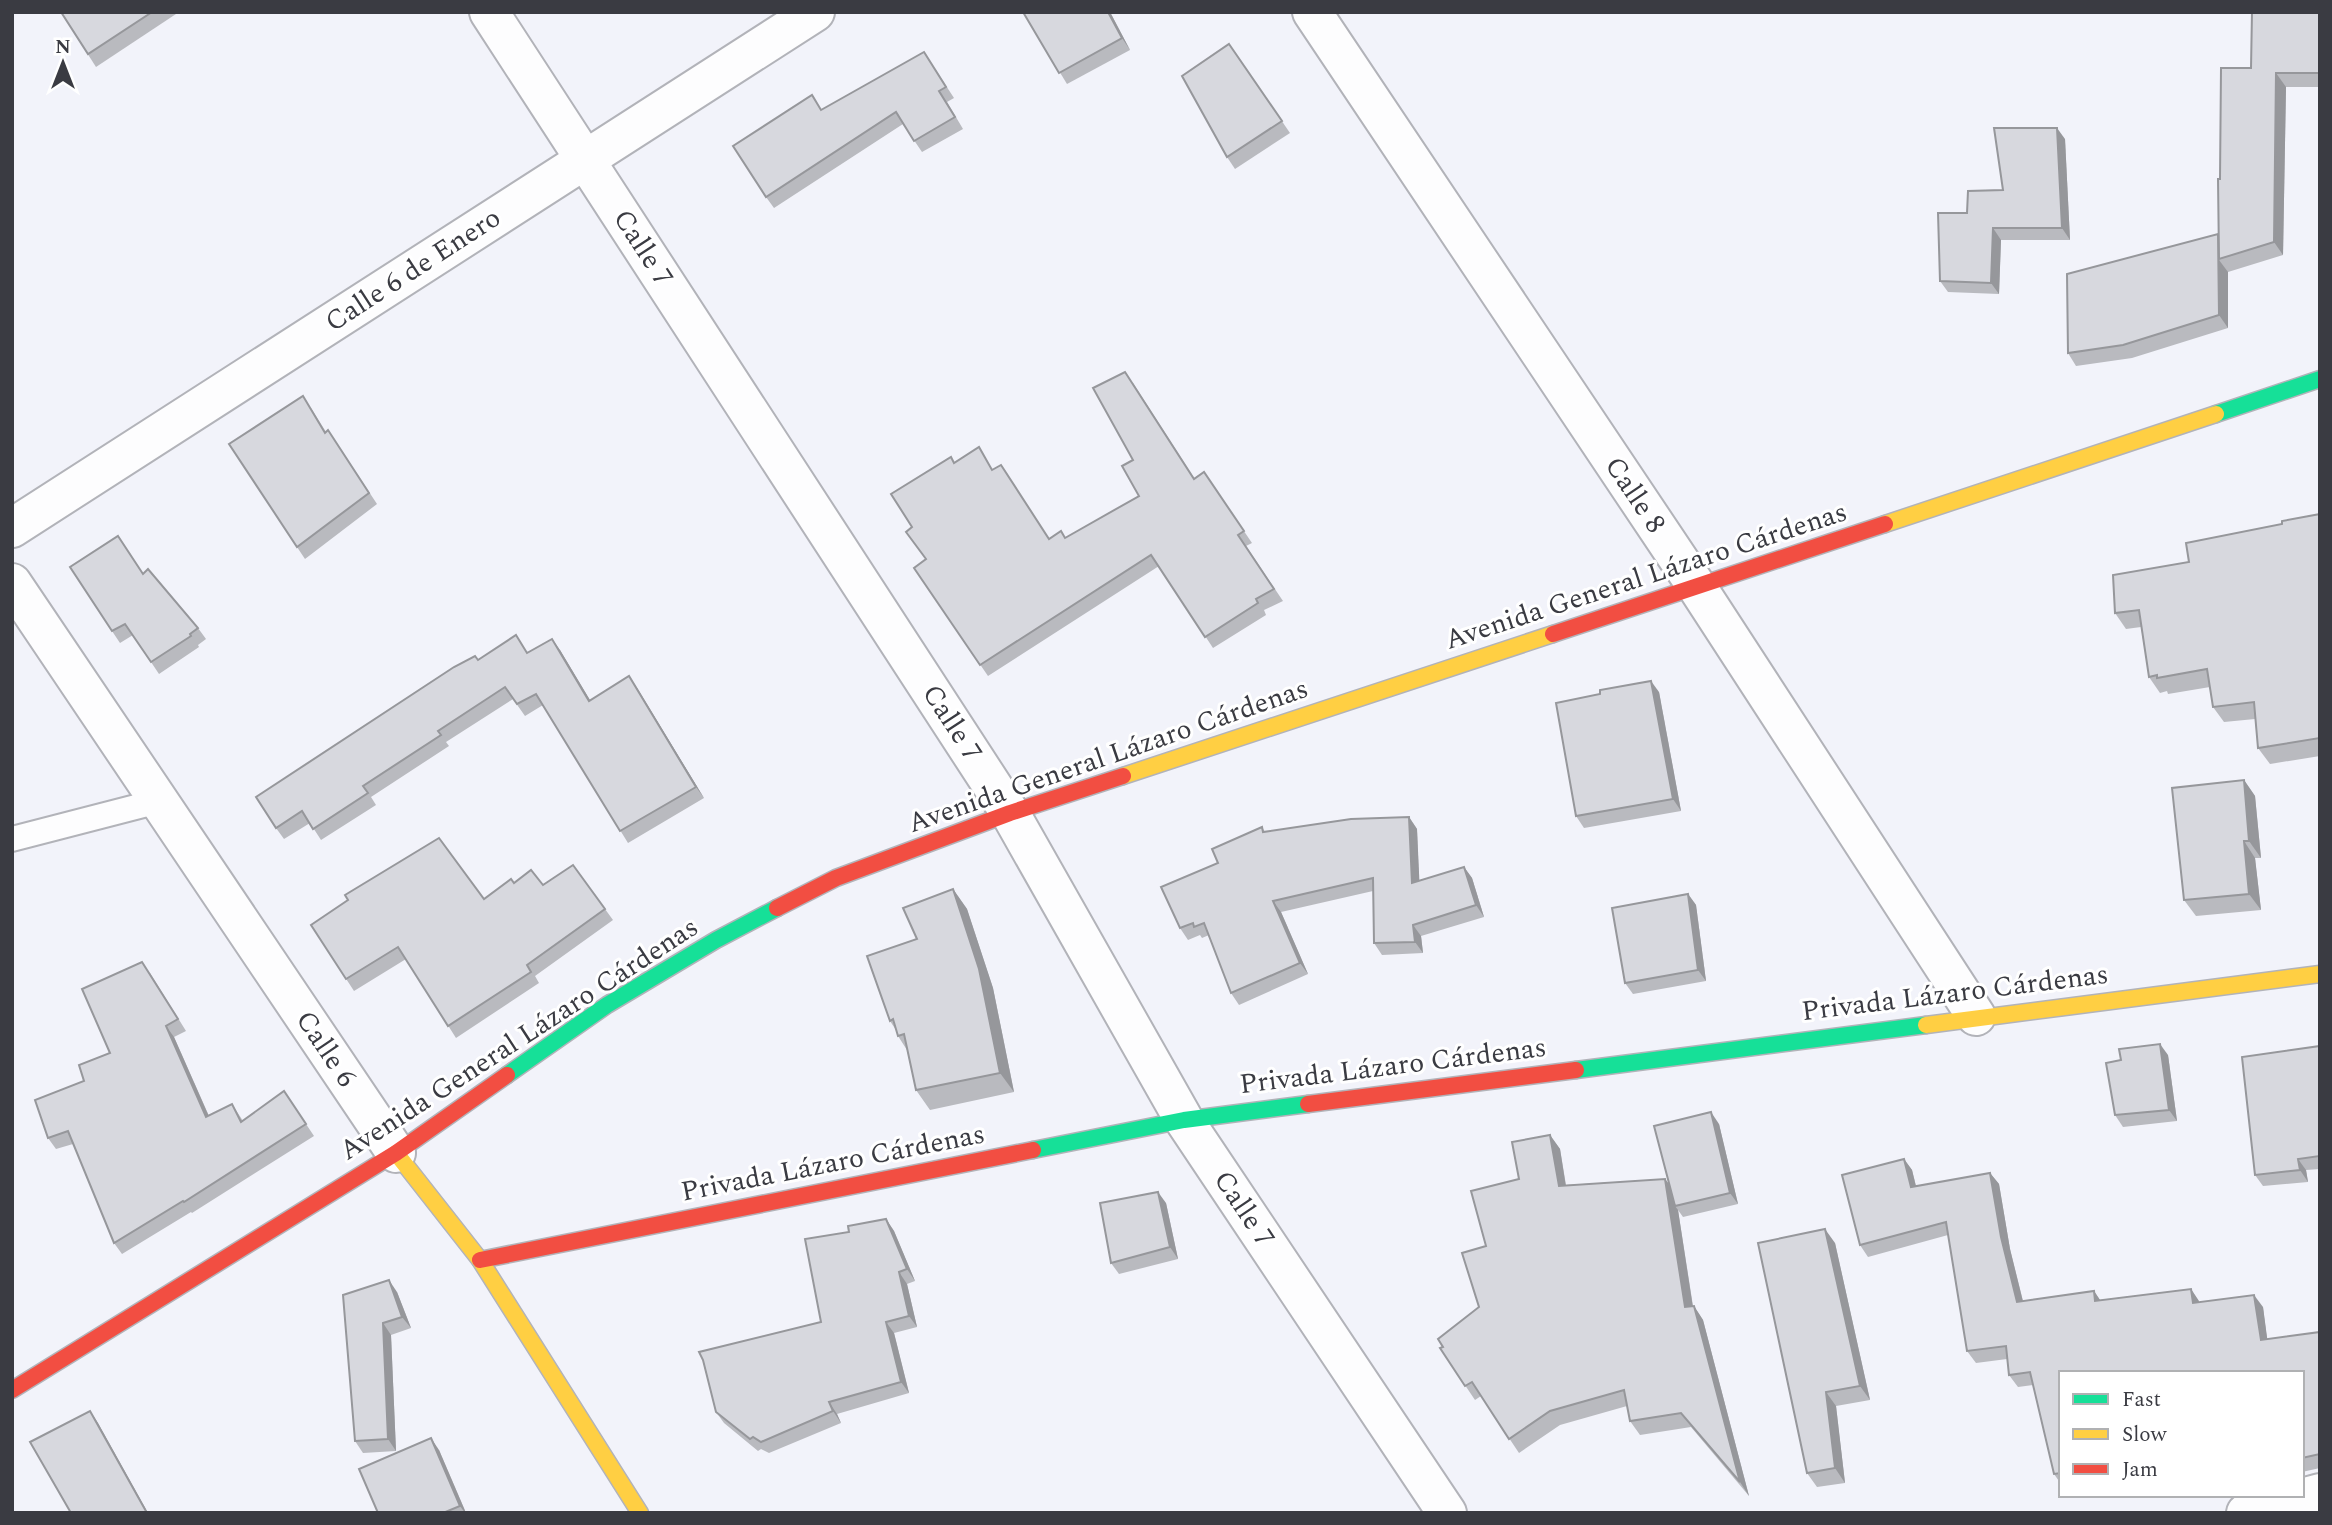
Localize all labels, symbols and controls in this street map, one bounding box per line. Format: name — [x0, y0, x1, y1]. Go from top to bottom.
north arrow — [28, 28, 98, 98]
text: N — [55, 33, 71, 62]
street label: Calle 6 de Enero — [316, 197, 510, 343]
street label: Calle 7 — [602, 201, 684, 295]
street label: Calle 8 — [1593, 448, 1677, 542]
street label: Avenida General Lázaro Cárdenas — [1439, 490, 1853, 662]
street label: Avenida General Lázaro Cárdenas — [902, 667, 1314, 845]
street label: Calle 7 — [911, 676, 993, 770]
street label: Avenida General Lázaro Cárdenas — [331, 906, 707, 1172]
street label: Privada Lázaro Cárdenas — [1799, 953, 2111, 1033]
street label: Calle 6 — [284, 1002, 368, 1096]
street label: Privada Lázaro Cárdenas — [1237, 1026, 1549, 1106]
street label: Privada Lázaro Cárdenas — [677, 1112, 989, 1214]
street label: Calle 7 — [1202, 1162, 1286, 1256]
legend — [2059, 1371, 2304, 1497]
text: Fast — [2122, 1384, 2161, 1416]
text: Slow — [2122, 1419, 2168, 1451]
text: Jam — [2122, 1454, 2158, 1486]

